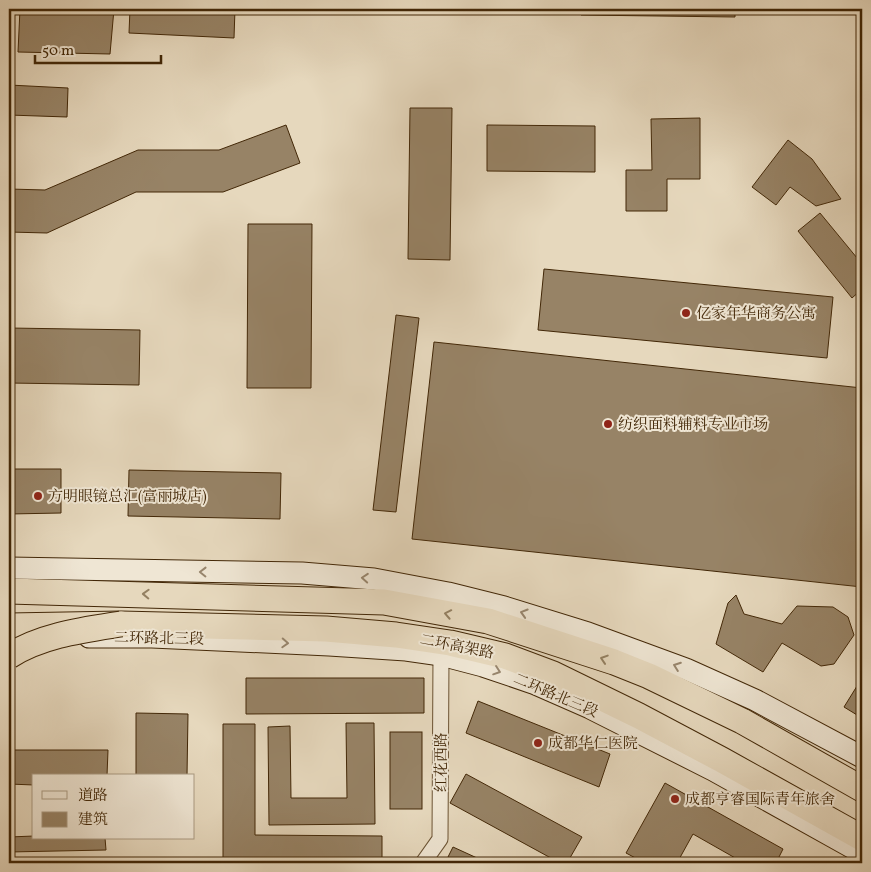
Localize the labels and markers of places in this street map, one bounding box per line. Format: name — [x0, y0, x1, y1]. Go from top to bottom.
place label: 亿家年华商务公寓 — [696, 304, 816, 325]
marker: 亿家年华商务公寓 — [680, 307, 692, 319]
place label: 纺织面料辅料专业市场 — [618, 415, 768, 436]
marker: 纺织面料辅料专业市场 — [602, 418, 614, 430]
place label: 方明眼镜总汇(富丽城店) — [48, 487, 207, 508]
marker: 方明眼镜总汇(富丽城店) — [32, 490, 44, 502]
place label: 成都华仁医院 — [548, 734, 638, 755]
marker: 成都华仁医院 — [532, 737, 544, 749]
place label: 成都亨睿国际青年旅舍 — [685, 790, 835, 811]
marker: 成都亨睿国际青年旅舍 — [669, 793, 681, 805]

